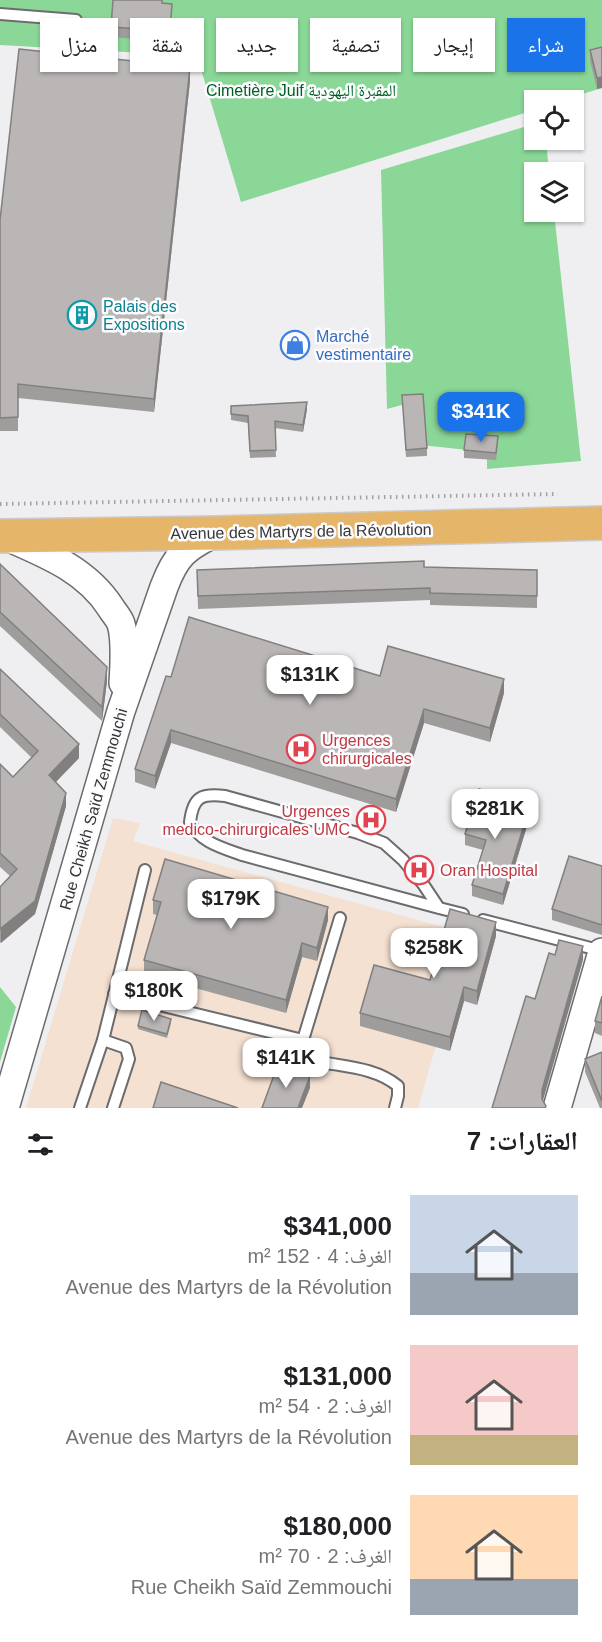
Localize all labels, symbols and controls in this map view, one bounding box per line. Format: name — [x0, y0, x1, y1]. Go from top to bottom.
chip: منزل — [40, 18, 118, 72]
chip: شقة — [130, 18, 204, 72]
chip: جديد — [216, 18, 298, 72]
chip: تصفية — [310, 18, 401, 72]
chip: إيجار — [413, 18, 495, 72]
chip: شراء — [507, 18, 585, 72]
park label: Cimetière Juif المقبرة اليهودية — [206, 82, 396, 100]
map controls — [524, 90, 584, 222]
button: locate — [524, 90, 584, 150]
button: layers — [524, 162, 584, 222]
place label: Palais des Expositions — [103, 298, 185, 333]
building icon: Palais des Expositions — [66, 299, 98, 331]
place label: Marché vestimentaire — [316, 328, 411, 363]
shop icon: Marché vestimentaire — [279, 329, 311, 361]
pin: $341K — [439, 392, 523, 443]
text: $341K — [452, 400, 510, 422]
street label: Avenue des Martyrs de la Révolution — [170, 521, 432, 542]
pin: $131K — [268, 655, 352, 706]
text: $131K — [281, 663, 339, 685]
street label: Rue Cheikh Saïd Zemmouchi — [57, 706, 130, 912]
place label: Urgences chirurgicales — [322, 732, 412, 767]
hospital icon: Urgences chirurgicales — [285, 733, 317, 765]
pin: $281K — [453, 789, 537, 840]
text: $281K — [466, 797, 524, 819]
place label: Urgences medico-chirurgicales UMC — [162, 803, 350, 838]
hospital icon: Urgences medico-chirurgicales UMC — [355, 804, 387, 836]
hospital icon: Oran Hospital — [403, 854, 435, 886]
place label: Oran Hospital — [440, 862, 538, 879]
pin: $179K — [189, 879, 273, 930]
text: $179K — [202, 887, 260, 909]
pin: $258K — [392, 928, 476, 979]
text: $258K — [405, 936, 463, 958]
pin: $180K — [112, 971, 196, 1022]
text: $180K — [125, 979, 183, 1001]
pin: $141K — [244, 1038, 328, 1089]
text: $141K — [257, 1046, 315, 1068]
text: العقارات: 7 — [467, 1126, 578, 1156]
icon: filters — [24, 1128, 57, 1161]
text: $341,000 — [284, 1211, 392, 1241]
icon: home — [458, 1219, 530, 1291]
text: الغرف: 4 · 152 m² — [247, 1245, 392, 1267]
text: Avenue des Martyrs de la Révolution — [66, 1276, 392, 1298]
text: $131,000 — [284, 1361, 392, 1391]
icon: home — [458, 1369, 530, 1441]
text: الغرف: 2 · 54 m² — [259, 1395, 392, 1417]
text: Avenue des Martyrs de la Révolution — [66, 1426, 392, 1448]
text: $180,000 — [284, 1511, 392, 1541]
icon: home — [458, 1519, 530, 1591]
text: الغرف: 2 · 70 m² — [259, 1545, 392, 1567]
text: Rue Cheikh Saïd Zemmouchi — [131, 1576, 392, 1598]

